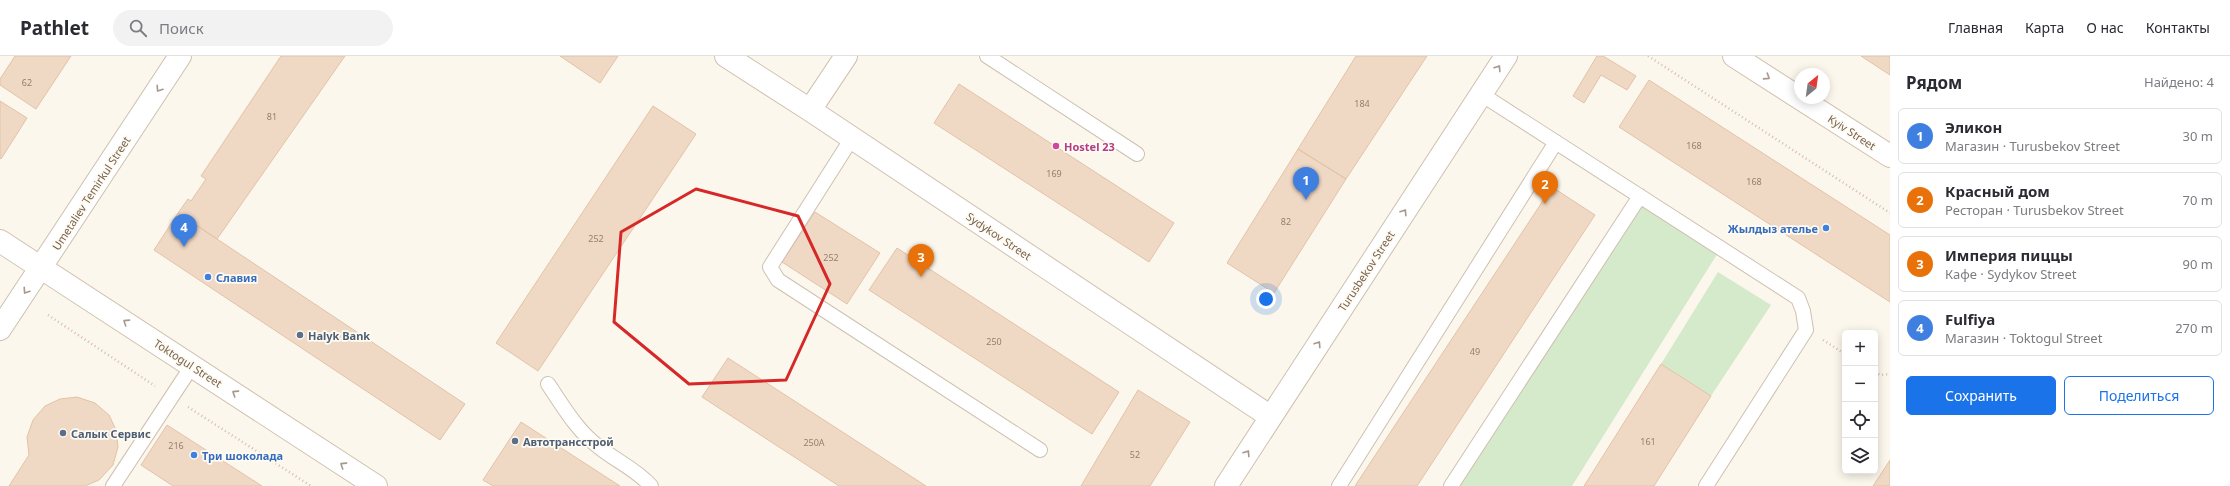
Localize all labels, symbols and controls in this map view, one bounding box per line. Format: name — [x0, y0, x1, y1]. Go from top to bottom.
search box — [113, 10, 393, 46]
text: Pathlet — [20, 15, 89, 41]
icon: search — [127, 17, 149, 39]
text: Поиск — [159, 18, 204, 38]
text: Главная — [1948, 18, 2003, 37]
text: Карта — [2025, 18, 2064, 37]
text: О нас — [2086, 18, 2124, 37]
text: Контакты — [2146, 18, 2210, 37]
one-way arrow — [1493, 65, 1501, 72]
north arrow — [1794, 68, 1830, 104]
text: Рядом — [1906, 71, 1962, 94]
one-way arrow — [1763, 72, 1770, 80]
text: Найдено: 4 — [2144, 73, 2214, 91]
house number: 62 — [22, 76, 32, 89]
one-way arrow — [156, 85, 164, 92]
house number: 184 — [1354, 97, 1370, 110]
house number: 81 — [267, 110, 277, 123]
street label: Kyiv Street — [1825, 111, 1879, 153]
text: Эликон — [1945, 117, 2002, 137]
text: 1 — [1916, 127, 1924, 145]
text: 30 m — [2183, 127, 2213, 145]
street label: Umetaliev Temirkul Street — [48, 133, 134, 253]
text: Магазин · Turusbekov Street — [1945, 137, 2120, 155]
place label: Hostel 23 — [1064, 139, 1115, 154]
house number: 168 — [1686, 139, 1702, 152]
marker: Hostel 23 — [1051, 141, 1061, 151]
house number: 169 — [1046, 167, 1062, 180]
pin: 1 — [1293, 167, 1319, 200]
pin: 2 — [1532, 171, 1558, 204]
house number: 168 — [1746, 175, 1762, 188]
text: Красный дом — [1945, 181, 2050, 201]
text: 2 — [1916, 191, 1924, 209]
text: 70 m — [2183, 191, 2213, 209]
text: Ресторан · Turusbekov Street — [1945, 201, 2124, 219]
street label: Sydykov Street — [964, 209, 1035, 263]
one-way arrow — [1400, 209, 1407, 216]
pin: 4 — [171, 214, 197, 247]
house number: 82 — [1281, 215, 1291, 228]
place label: Жылдыз ателье — [1728, 221, 1818, 236]
marker: Жылдыз ателье — [1821, 223, 1831, 233]
street label: Turusbekov Street — [1334, 228, 1398, 314]
house number: 252 — [588, 232, 604, 245]
pin: 3 — [908, 244, 934, 277]
text: Империя пиццы — [1945, 245, 2073, 265]
house number: 252 — [823, 251, 839, 264]
text: 3 — [1916, 255, 1924, 273]
text: 90 m — [2183, 255, 2213, 273]
text: Кафе · Sydykov Street — [1945, 265, 2076, 283]
place label: Славия — [216, 270, 257, 285]
marker: Славия — [203, 272, 213, 282]
one-way arrow — [23, 287, 31, 294]
your location — [1256, 289, 1276, 309]
text: Fulfiya — [1945, 309, 1995, 329]
one-way arrow — [123, 319, 130, 327]
text: 4 — [1916, 319, 1924, 337]
text: 270 m — [2175, 319, 2213, 337]
place label: Halyk Bank — [308, 328, 370, 343]
text: Магазин · Toktogul Street — [1945, 329, 2102, 347]
marker: Halyk Bank — [295, 330, 305, 340]
map controls — [1842, 330, 1878, 474]
button: + — [1842, 330, 1878, 366]
street label: Toktogul Street — [151, 335, 225, 391]
house number: 250 — [986, 335, 1002, 348]
one-way arrow — [1313, 342, 1320, 349]
house number: 49 — [1470, 345, 1480, 358]
button: − — [1842, 366, 1878, 402]
button: Сохранить — [1906, 376, 2056, 415]
button: Поделиться — [2064, 376, 2214, 415]
one-way arrow — [232, 391, 239, 398]
button: locate — [1842, 402, 1878, 438]
place label: Салык Сервис — [71, 426, 151, 441]
marker: Салык Сервис — [58, 428, 68, 438]
place label: Автотрансстрой — [523, 434, 614, 449]
house number: 161 — [1640, 435, 1656, 448]
marker: Автотрансстрой — [510, 436, 520, 446]
house number: 250А — [803, 436, 825, 449]
button: layers — [1842, 438, 1878, 474]
house number: 216 — [168, 439, 184, 452]
place label: Три шоколада — [202, 448, 283, 463]
house number: 52 — [1130, 448, 1140, 461]
marker: Три шоколада — [189, 450, 199, 460]
one-way arrow — [1242, 450, 1250, 457]
one-way arrow — [340, 462, 347, 469]

